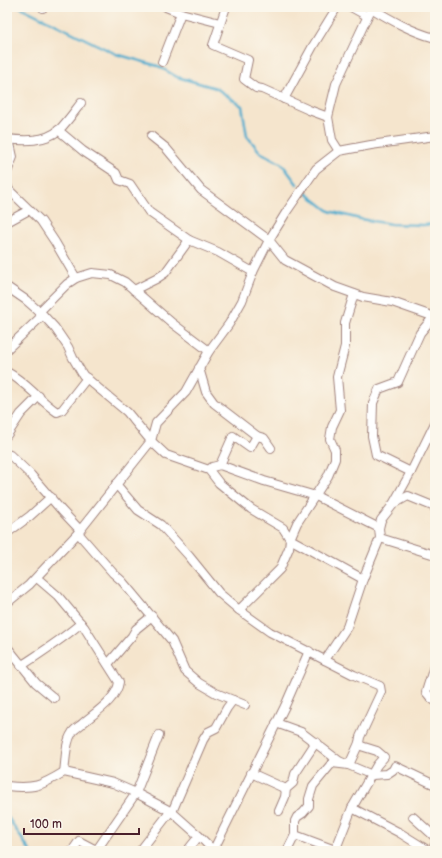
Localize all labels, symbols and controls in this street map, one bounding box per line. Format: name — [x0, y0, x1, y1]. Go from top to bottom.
scale bar — [24, 810, 139, 836]
text: 100 m — [30, 817, 62, 832]

